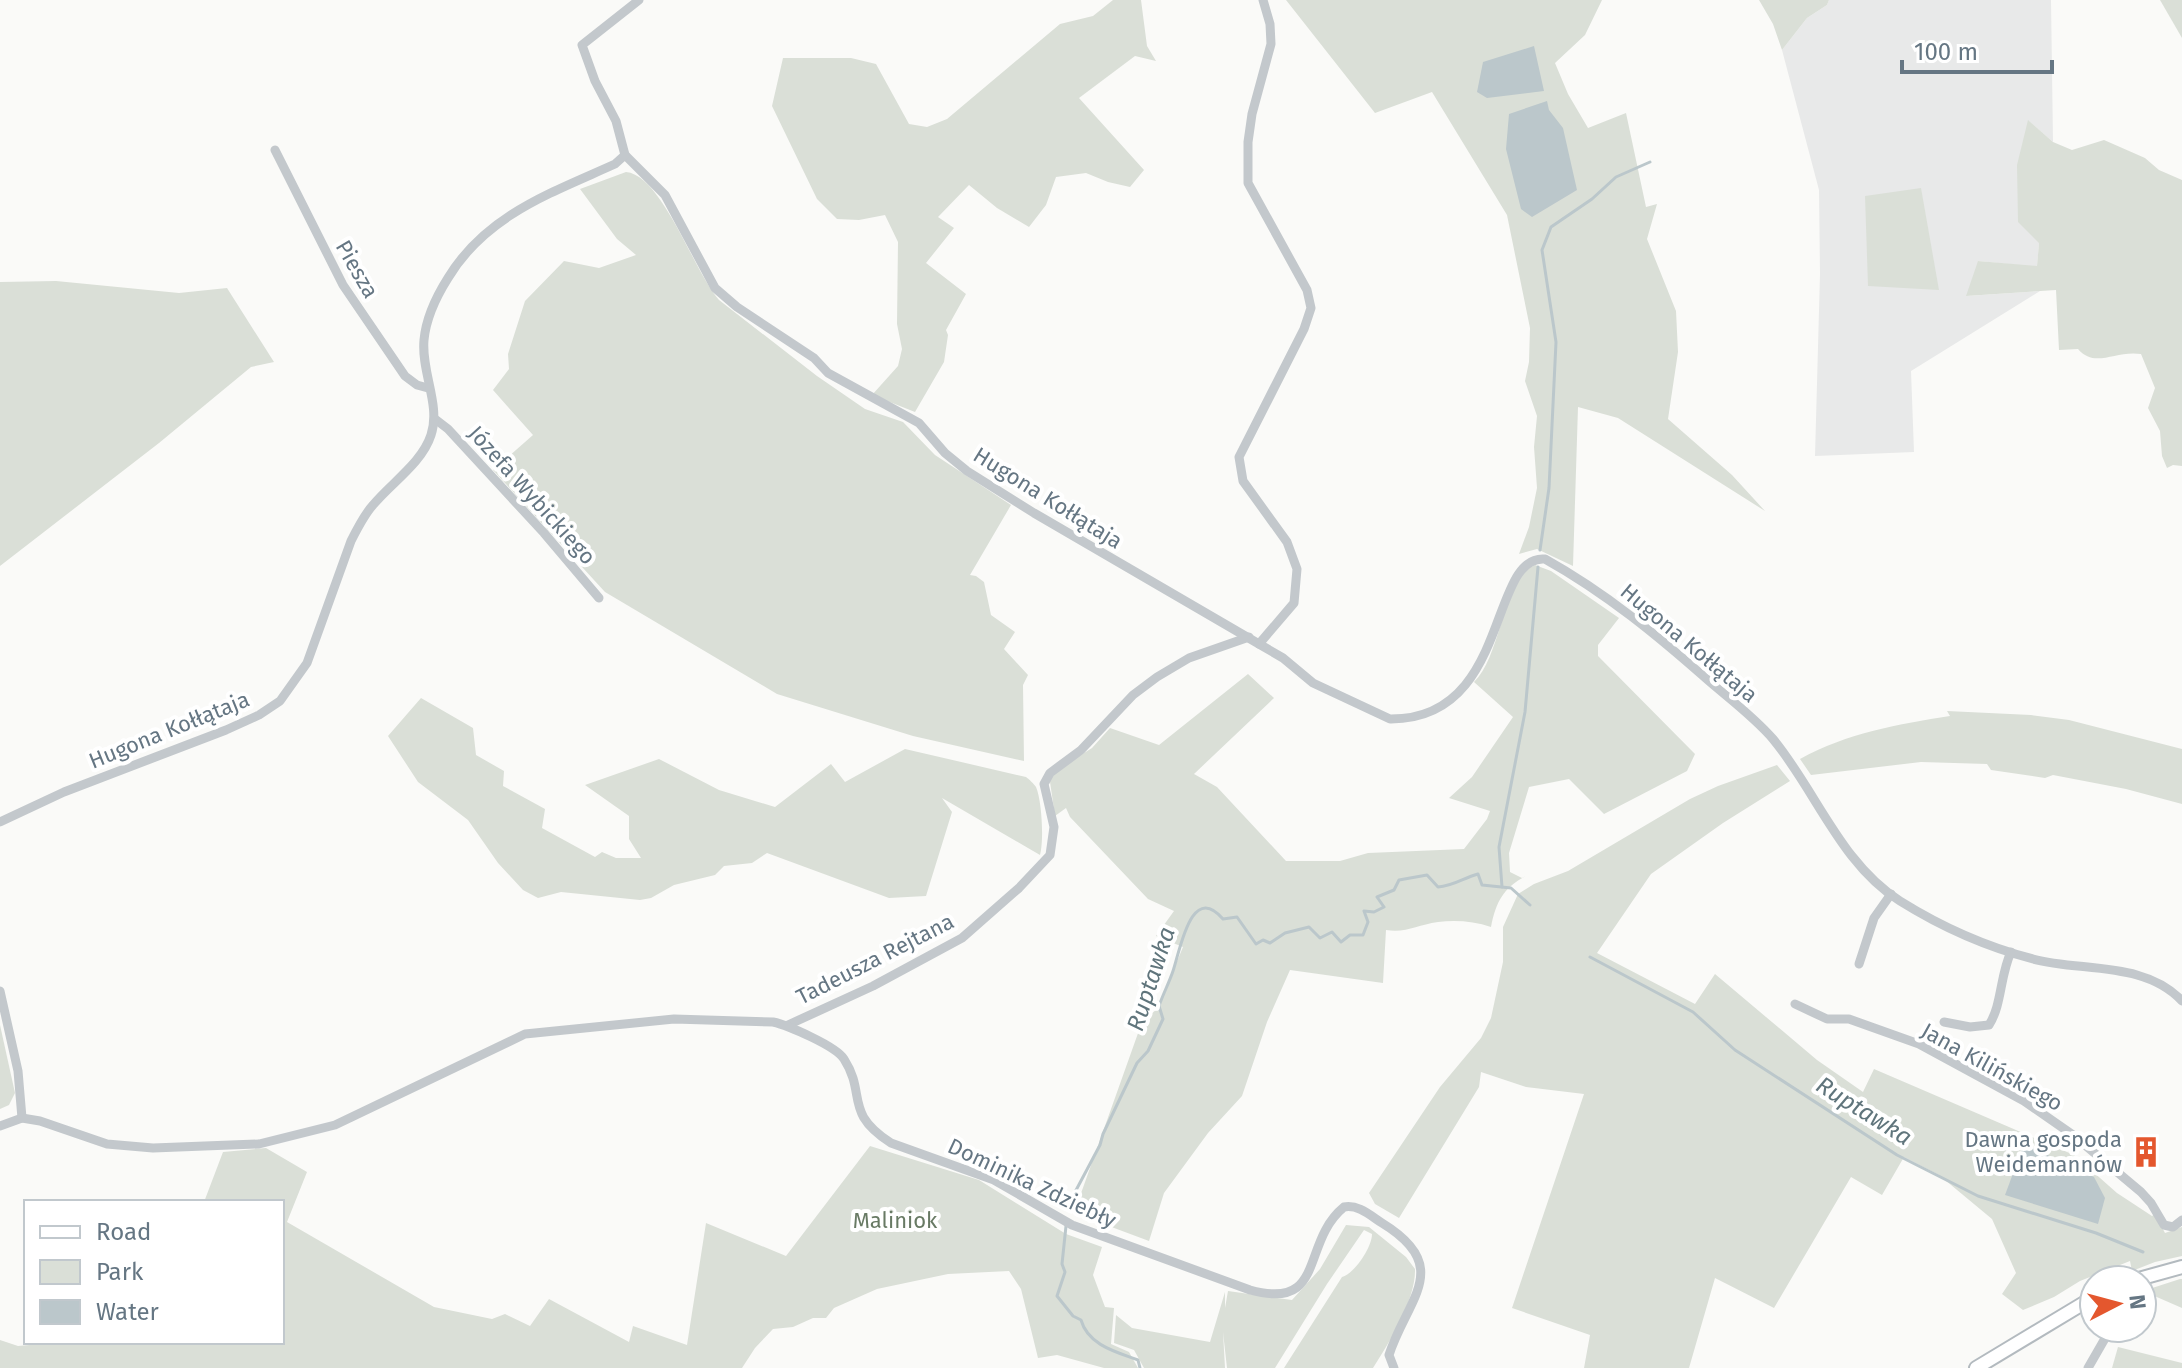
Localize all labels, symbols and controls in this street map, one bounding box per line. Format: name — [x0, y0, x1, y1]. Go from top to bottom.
scale bar — [1902, 24, 2052, 74]
text: 100 m — [1914, 38, 1978, 66]
street label: Piesza — [330, 235, 384, 303]
street label: Józefa Wybickiego — [463, 420, 601, 570]
street label: Hugona Kołłątaja — [968, 441, 1128, 555]
street label: Hugona Kołłątaja — [1615, 578, 1763, 708]
street label: Hugona Kołłątaja — [85, 685, 253, 775]
street label: Tadeusza Rejtana — [792, 908, 958, 1010]
water label: Ruptawka — [1121, 924, 1181, 1034]
street label: Jana Kilińskiego — [1916, 1017, 2068, 1117]
water label: Ruptawka — [1811, 1071, 1917, 1151]
place label: Dawna gospoda Weidemannów — [1964, 1126, 2122, 1178]
street label: Dominika Zdziebły — [944, 1132, 1121, 1234]
building icon: Dawna gospoda Weidemannów — [2129, 1135, 2163, 1169]
legend — [24, 1200, 284, 1344]
park label: Maliniok — [853, 1207, 938, 1234]
text: Road — [96, 1218, 151, 1246]
text: Park — [96, 1258, 144, 1286]
north arrow — [2078, 1264, 2158, 1344]
text: N — [2123, 1293, 2152, 1311]
text: Water — [96, 1298, 160, 1326]

